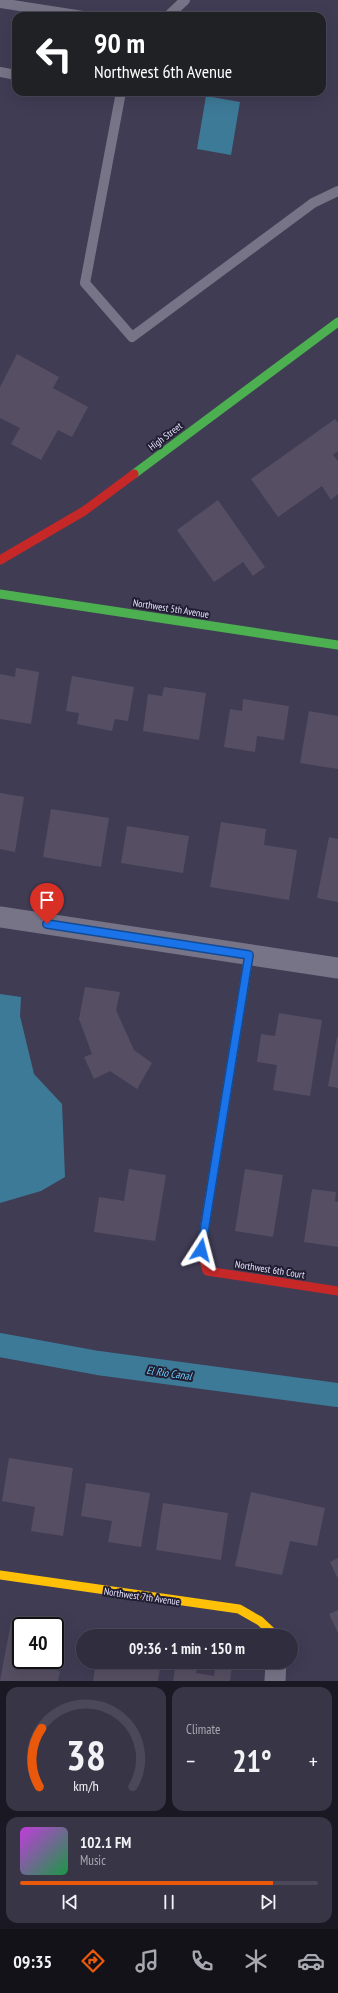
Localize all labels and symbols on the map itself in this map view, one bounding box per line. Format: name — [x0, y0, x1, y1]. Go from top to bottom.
street label: High Street — [146, 419, 185, 453]
street label: Northwest 5th Avenue — [132, 596, 210, 621]
pin — [30, 883, 64, 924]
position arrow — [180, 1229, 222, 1271]
street label: Northwest 6th Court — [234, 1258, 306, 1281]
water label: El Rio Canal — [146, 1363, 194, 1383]
street label: Northwest 7th Avenue — [103, 1585, 181, 1608]
speed limit sign: 40 — [12, 1617, 64, 1669]

